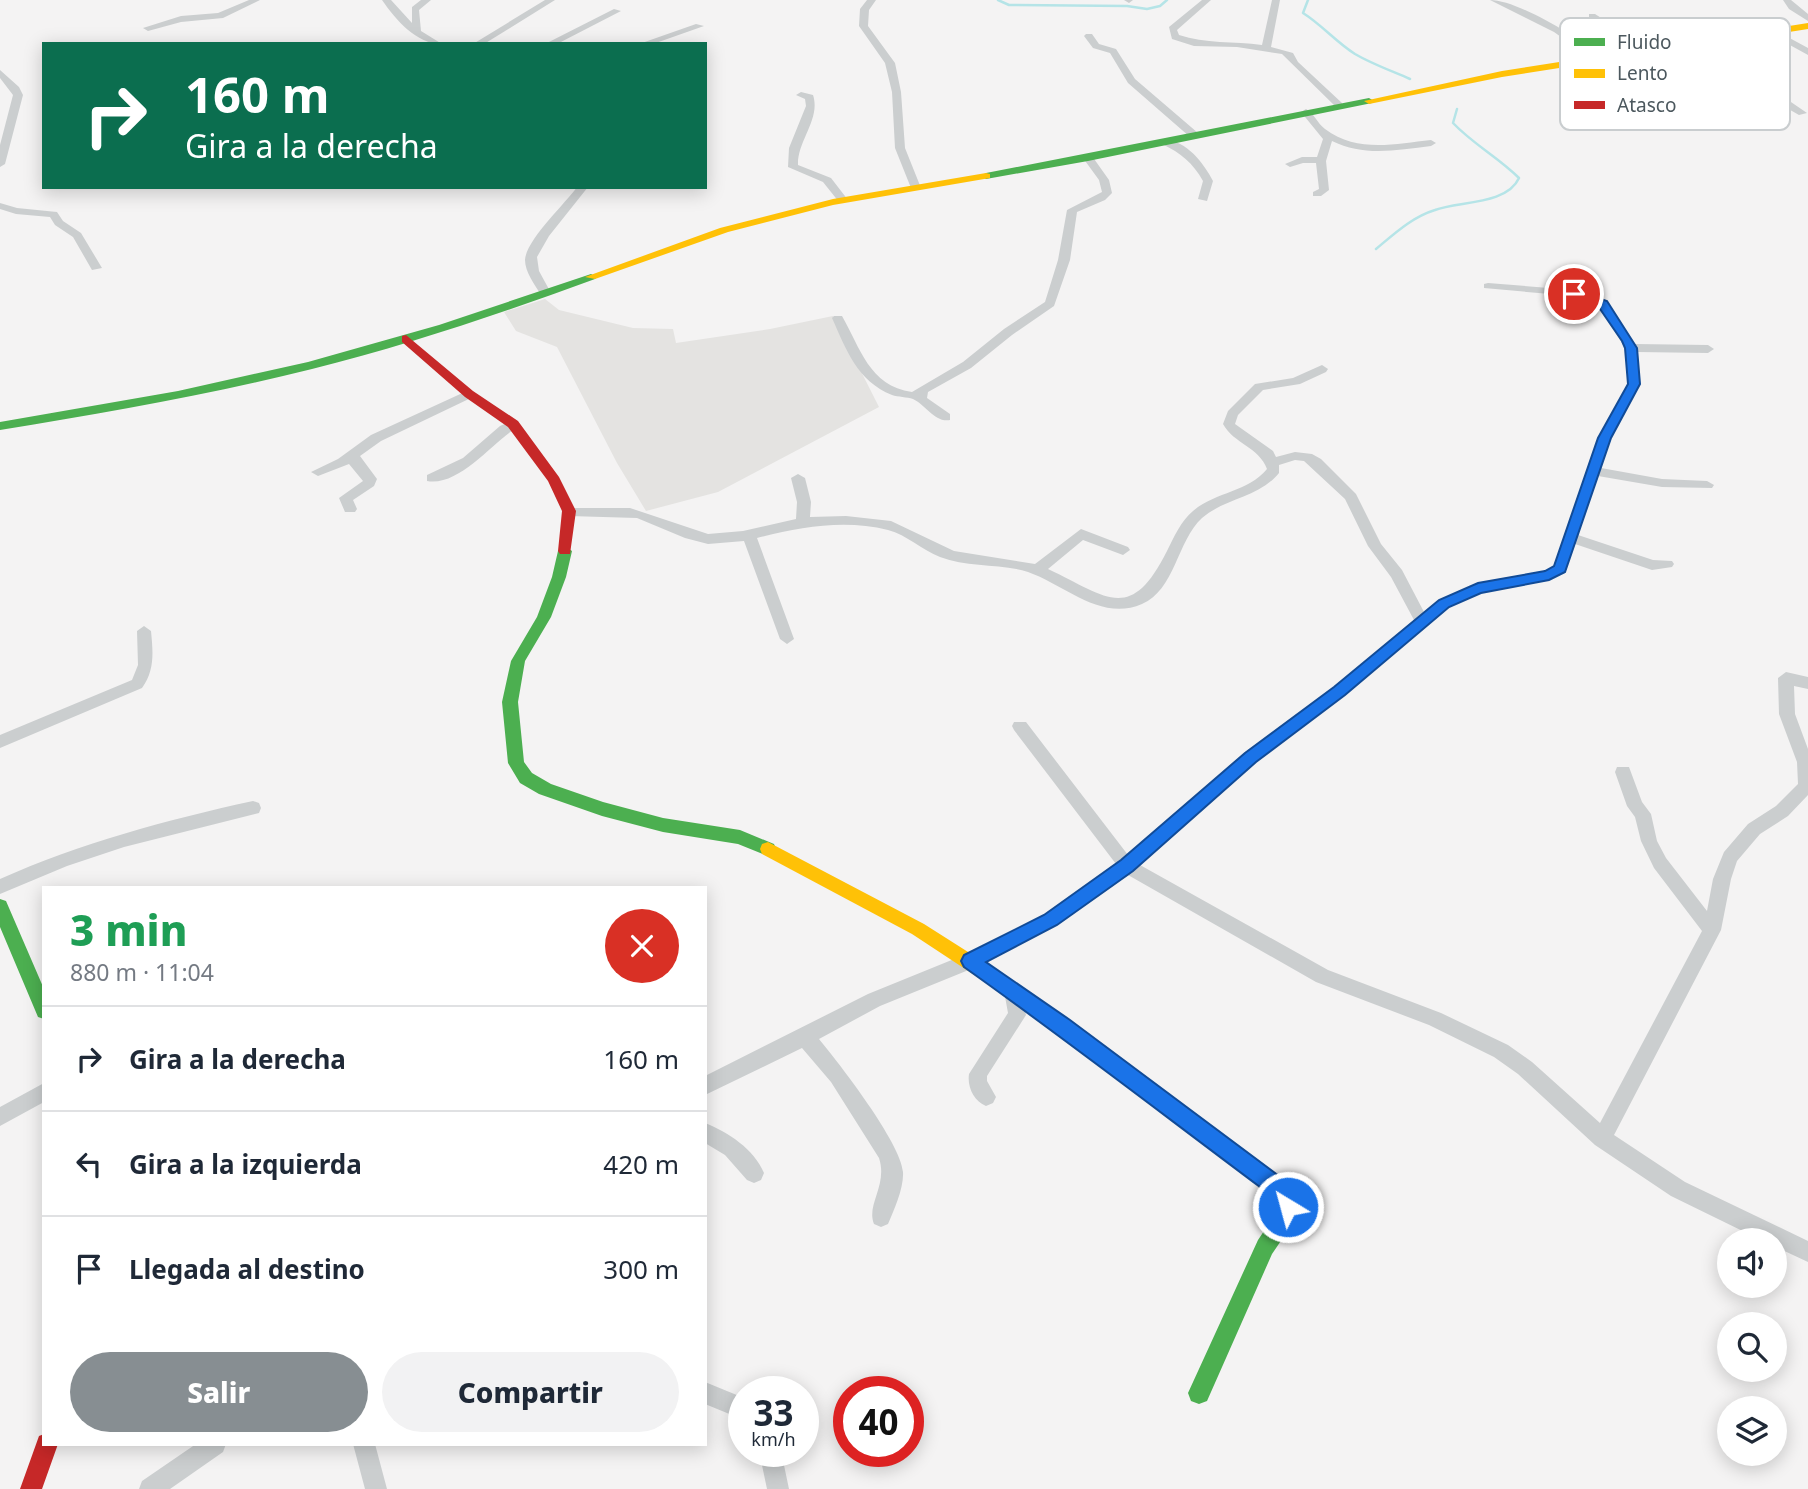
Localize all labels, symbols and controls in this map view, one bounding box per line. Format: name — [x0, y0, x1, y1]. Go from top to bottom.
legend — [1560, 18, 1790, 130]
text: Fluido — [1617, 29, 1672, 55]
text: Lento — [1617, 60, 1668, 86]
text: 160 m — [185, 61, 330, 127]
icon: right — [70, 70, 161, 161]
text: Atasco — [1617, 92, 1676, 118]
text: Gira a la derecha — [185, 124, 438, 167]
pin — [1544, 264, 1604, 324]
icon: arrive — [1555, 275, 1593, 313]
text: 3 min — [70, 901, 187, 958]
button: close — [605, 909, 679, 983]
text: 880 m · 11:04 — [70, 956, 214, 988]
icon: right — [70, 1040, 108, 1078]
text: Gira a la derecha — [129, 1041, 346, 1077]
text: 160 m — [603, 1041, 679, 1077]
icon: left — [70, 1145, 108, 1183]
text: Gira a la izquierda — [129, 1146, 362, 1182]
text: 420 m — [603, 1146, 679, 1182]
position arrow — [1251, 1170, 1325, 1244]
map controls — [1717, 1228, 1787, 1466]
button: sound — [1717, 1228, 1787, 1298]
icon: arrive — [70, 1250, 108, 1288]
text: Llegada al destino — [129, 1251, 365, 1287]
text: 300 m — [603, 1251, 679, 1287]
button: search — [1717, 1312, 1787, 1382]
button: Salir — [70, 1352, 368, 1432]
button: Compartir — [382, 1352, 679, 1432]
speed limit sign: 40 — [833, 1376, 924, 1467]
text: 33 — [753, 1389, 794, 1436]
button: layers — [1717, 1396, 1787, 1466]
text: km/h — [751, 1427, 796, 1451]

